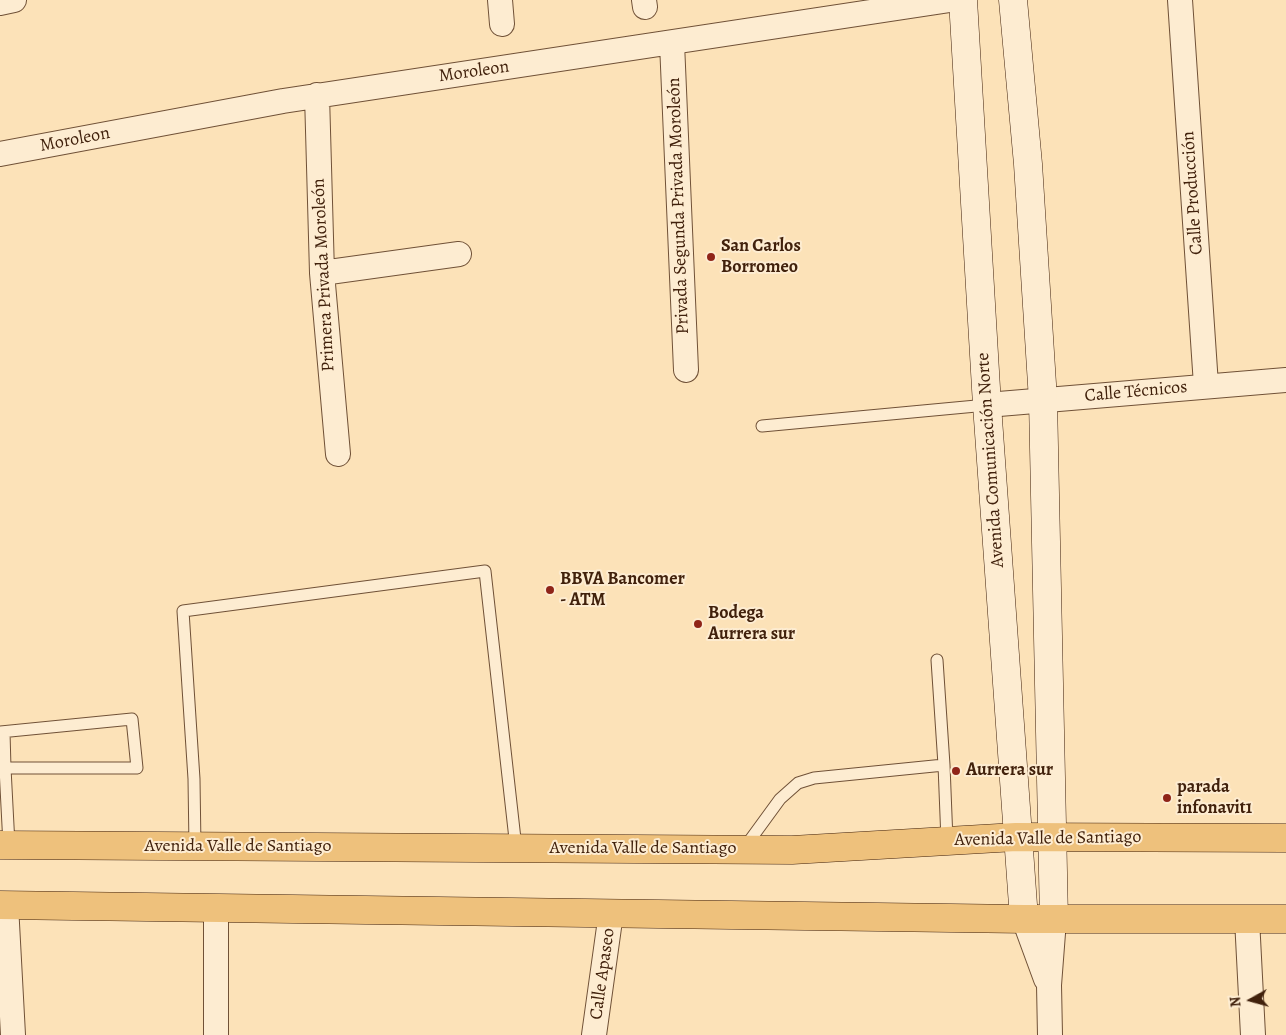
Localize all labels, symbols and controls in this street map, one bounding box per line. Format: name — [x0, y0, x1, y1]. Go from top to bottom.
street label: Moroleon — [437, 56, 511, 88]
street label: Privada Segunda Privada Moroleón — [664, 77, 694, 335]
street label: Moroleon — [38, 123, 112, 157]
street label: Calle Producción — [1178, 131, 1208, 255]
street label: Primera Privada Moroleón — [308, 178, 340, 372]
place label: San Carlos Borromeo — [721, 236, 801, 278]
marker: San Carlos Borromeo — [705, 251, 717, 263]
street label: Avenida Comunicación Norte — [973, 352, 1009, 568]
street label: Calle Técnicos — [1084, 377, 1188, 407]
place label: BBVA Bancomer - ATM — [560, 569, 685, 612]
marker: BBVA Bancomer - ATM — [544, 584, 556, 596]
place label: Bodega Aurrera sur — [708, 603, 795, 646]
marker: Bodega Aurrera sur — [692, 618, 704, 630]
place label: Aurrera sur — [966, 760, 1053, 782]
marker: Aurrera sur — [950, 765, 962, 777]
place label: parada infonavit1 — [1177, 777, 1252, 820]
marker: parada infonavit1 — [1161, 792, 1173, 804]
street label: Avenida Valle de Santiago — [954, 827, 1142, 851]
street label: Avenida Valle de Santiago — [145, 836, 331, 858]
street label: Avenida Valle de Santiago — [550, 838, 736, 860]
street label: Calle Apaseo — [586, 927, 620, 1021]
north arrow — [1226, 975, 1276, 1025]
text: N — [1226, 996, 1246, 1008]

